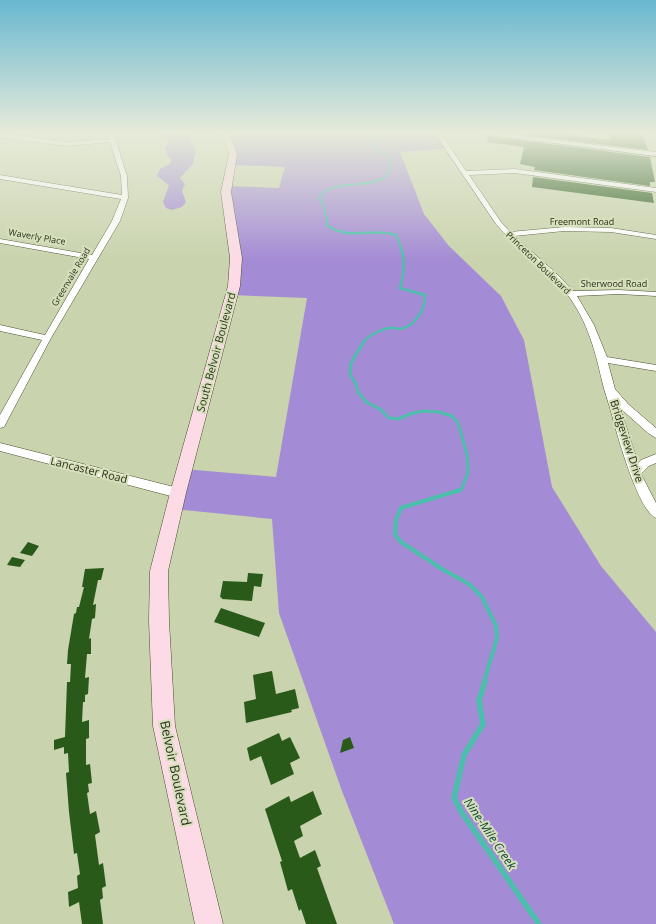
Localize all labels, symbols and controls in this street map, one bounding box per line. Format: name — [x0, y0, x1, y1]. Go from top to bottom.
street label: Freemont Road — [550, 215, 614, 228]
street label: Waverly Place — [8, 225, 67, 248]
street label: Princeton Boulevard — [503, 228, 574, 297]
street label: Greenvale Road — [48, 245, 93, 309]
street label: Sherwood Road — [581, 277, 647, 290]
street label: South Belvoir Boulevard — [192, 290, 239, 413]
street label: Bridgeview Drive — [607, 398, 648, 484]
street label: Lancaster Road — [49, 453, 129, 486]
street label: Belvoir Boulevard — [156, 719, 196, 827]
water label: Nine-Mile Creek — [460, 795, 521, 874]

